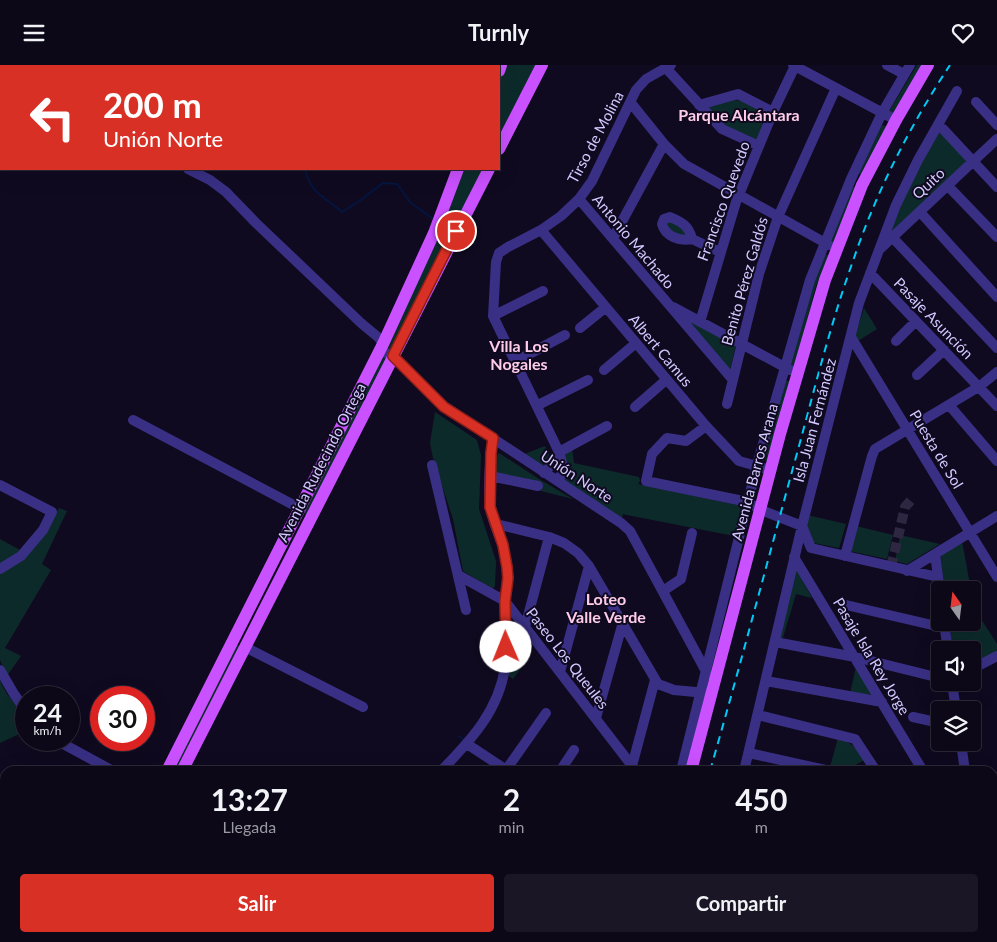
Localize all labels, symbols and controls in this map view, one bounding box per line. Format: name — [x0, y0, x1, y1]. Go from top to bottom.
icon: menu — [20, 19, 48, 47]
text: Turnly — [468, 19, 529, 46]
icon: heart — [949, 19, 977, 47]
text: 200 m — [103, 83, 202, 125]
icon: left — [20, 85, 85, 150]
street label: Tirso de Molina — [563, 88, 627, 186]
district label: Parque Alcántara — [678, 105, 800, 124]
text: Unión Norte — [103, 125, 223, 152]
street label: Francisco Quevedo — [693, 139, 753, 263]
street label: Quito — [908, 164, 948, 202]
street label: Antonio Machado — [589, 190, 679, 292]
pin — [435, 210, 477, 252]
street label: Benito Pérez Galdós — [717, 215, 771, 347]
icon: arrive — [442, 217, 470, 245]
street label: Pasaje Asunción — [891, 274, 977, 362]
street label: Albert Camus — [625, 310, 697, 390]
district label: Villa Los Nogales — [488, 336, 549, 373]
street label: Isla Juan Fernández — [789, 356, 839, 484]
street label: Avenida Rudecindo Ortega — [273, 379, 369, 545]
street label: Avenida Barros Arana — [727, 401, 781, 543]
street label: Puesta de Sol — [906, 406, 968, 492]
street label: Unión Norte — [538, 446, 616, 506]
north arrow — [931, 581, 981, 631]
map controls — [931, 581, 981, 751]
district label: Loteo Valle Verde — [565, 589, 646, 626]
street label: Pasaje Isla Rey Jorge — [830, 594, 914, 718]
street label: Paseo Los Queules — [523, 604, 613, 712]
position arrow — [479, 620, 531, 672]
button: sound — [931, 641, 981, 691]
speed limit sign: 30 — [90, 686, 155, 751]
text: 24 — [33, 697, 62, 727]
button: layers — [931, 701, 981, 751]
text: km/h — [33, 723, 62, 738]
text: 13:27 — [211, 781, 288, 817]
text: 2 — [503, 781, 520, 817]
text: 450 — [735, 781, 787, 817]
text: Llegada — [222, 817, 276, 836]
text: min — [499, 817, 525, 836]
text: m — [755, 817, 768, 836]
button: Salir — [20, 874, 494, 932]
button: Compartir — [504, 874, 978, 932]

